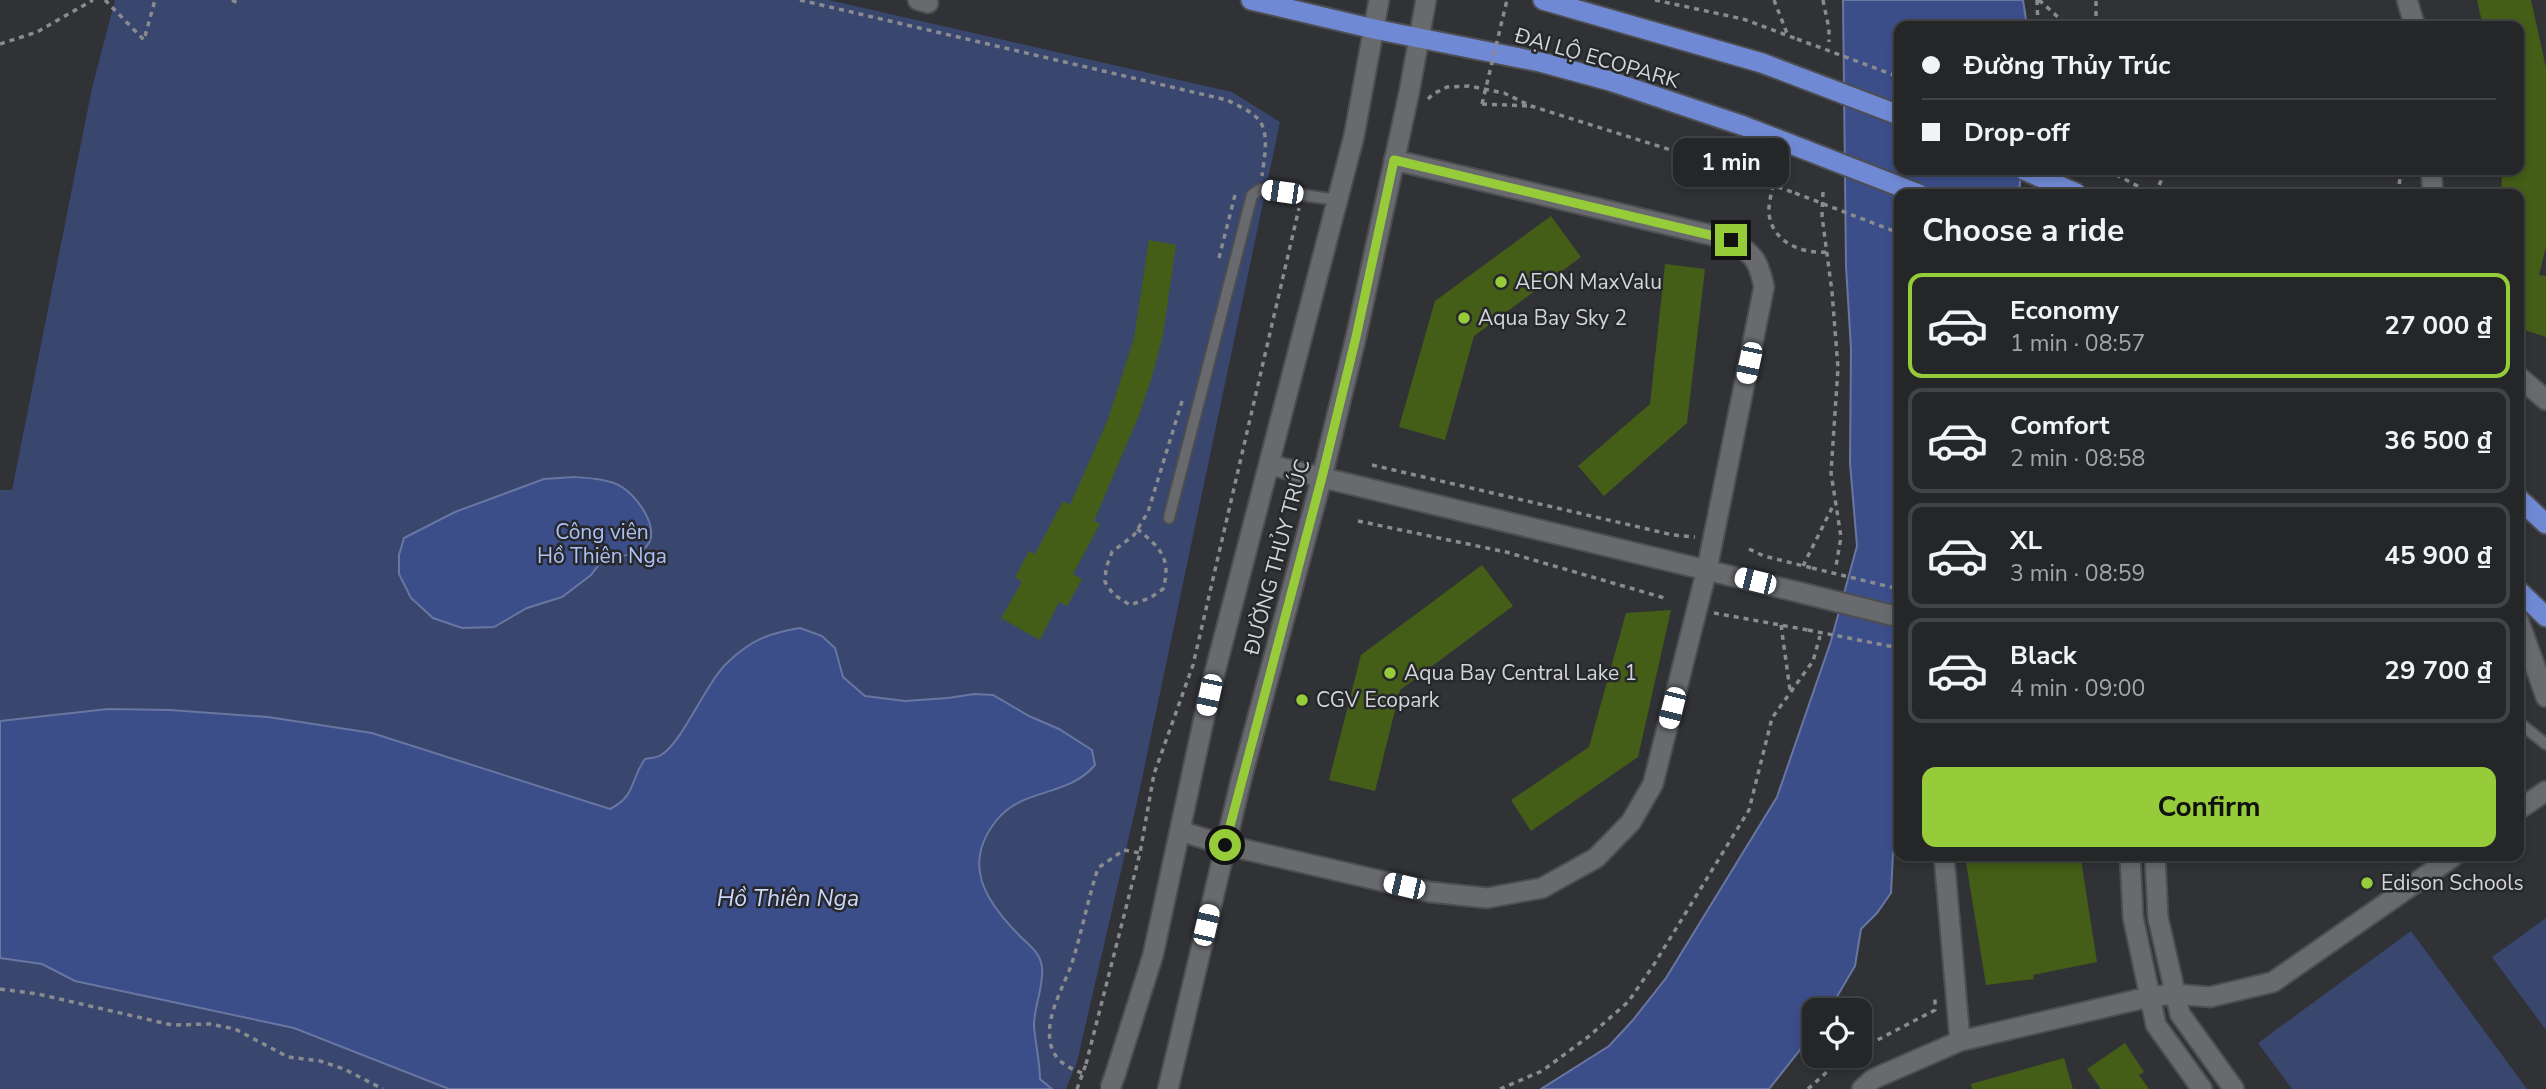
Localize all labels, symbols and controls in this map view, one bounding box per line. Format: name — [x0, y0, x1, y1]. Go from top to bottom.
street label: ĐẠI LỘ ECOPARK — [1511, 21, 1683, 95]
text: Đường Thủy Trúc — [1964, 48, 2171, 83]
text: Drop-off — [1964, 115, 2070, 150]
callout: 1 min — [1673, 138, 1789, 188]
text: 1 min — [1701, 147, 1761, 178]
car — [1260, 179, 1305, 205]
text: Choose a ride — [1922, 209, 2124, 252]
route end — [1715, 224, 1747, 256]
place label: AEON MaxValu — [1515, 268, 1662, 296]
marker: AEON MaxValu — [1493, 274, 1509, 290]
text: Economy — [2010, 293, 2119, 328]
icon: car — [1926, 294, 1989, 357]
place label: Aqua Bay Sky 2 — [1478, 304, 1627, 332]
text: 27 000 ₫ — [2384, 308, 2492, 343]
marker: Aqua Bay Sky 2 — [1456, 310, 1472, 326]
text: 1 min · 08:57 — [2010, 328, 2145, 359]
car — [1735, 340, 1764, 386]
text: Comfort — [2010, 408, 2110, 443]
icon: car — [1926, 409, 1989, 472]
text: 36 500 ₫ — [2384, 423, 2492, 458]
text: 2 min · 08:58 — [2010, 443, 2145, 474]
street label: ĐƯỜNG THỦY TRÚC — [1237, 456, 1317, 659]
park label: Công viên Hồ Thiên Nga — [537, 518, 667, 570]
text: XL — [2010, 523, 2042, 558]
icon: car — [1926, 524, 1989, 587]
text: 45 900 ₫ — [2384, 538, 2492, 573]
text: 3 min · 08:59 — [2010, 558, 2145, 589]
car — [1733, 566, 1778, 596]
text: Black — [2010, 638, 2077, 673]
icon: car — [1926, 639, 1989, 702]
text: 29 700 ₫ — [2384, 653, 2492, 688]
place label: Aqua Bay Central Lake 1 — [1404, 659, 1637, 687]
marker: Aqua Bay Central Lake 1 — [1382, 665, 1398, 681]
car — [1195, 672, 1224, 718]
text: 4 min · 09:00 — [2010, 673, 2145, 704]
car — [1657, 685, 1688, 731]
place label: CGV Ecopark — [1316, 686, 1440, 714]
marker: CGV Ecopark — [1294, 692, 1310, 708]
button: Confirm — [1922, 767, 2496, 847]
route start — [1209, 829, 1241, 861]
place label: Edison Schools — [2381, 869, 2524, 897]
car — [1382, 871, 1427, 901]
marker: Edison Schools — [2359, 875, 2375, 891]
water label: Hồ Thiên Nga — [717, 883, 859, 914]
car — [1192, 902, 1221, 948]
map controls — [1802, 998, 1872, 1068]
button: locate — [1802, 998, 1872, 1068]

